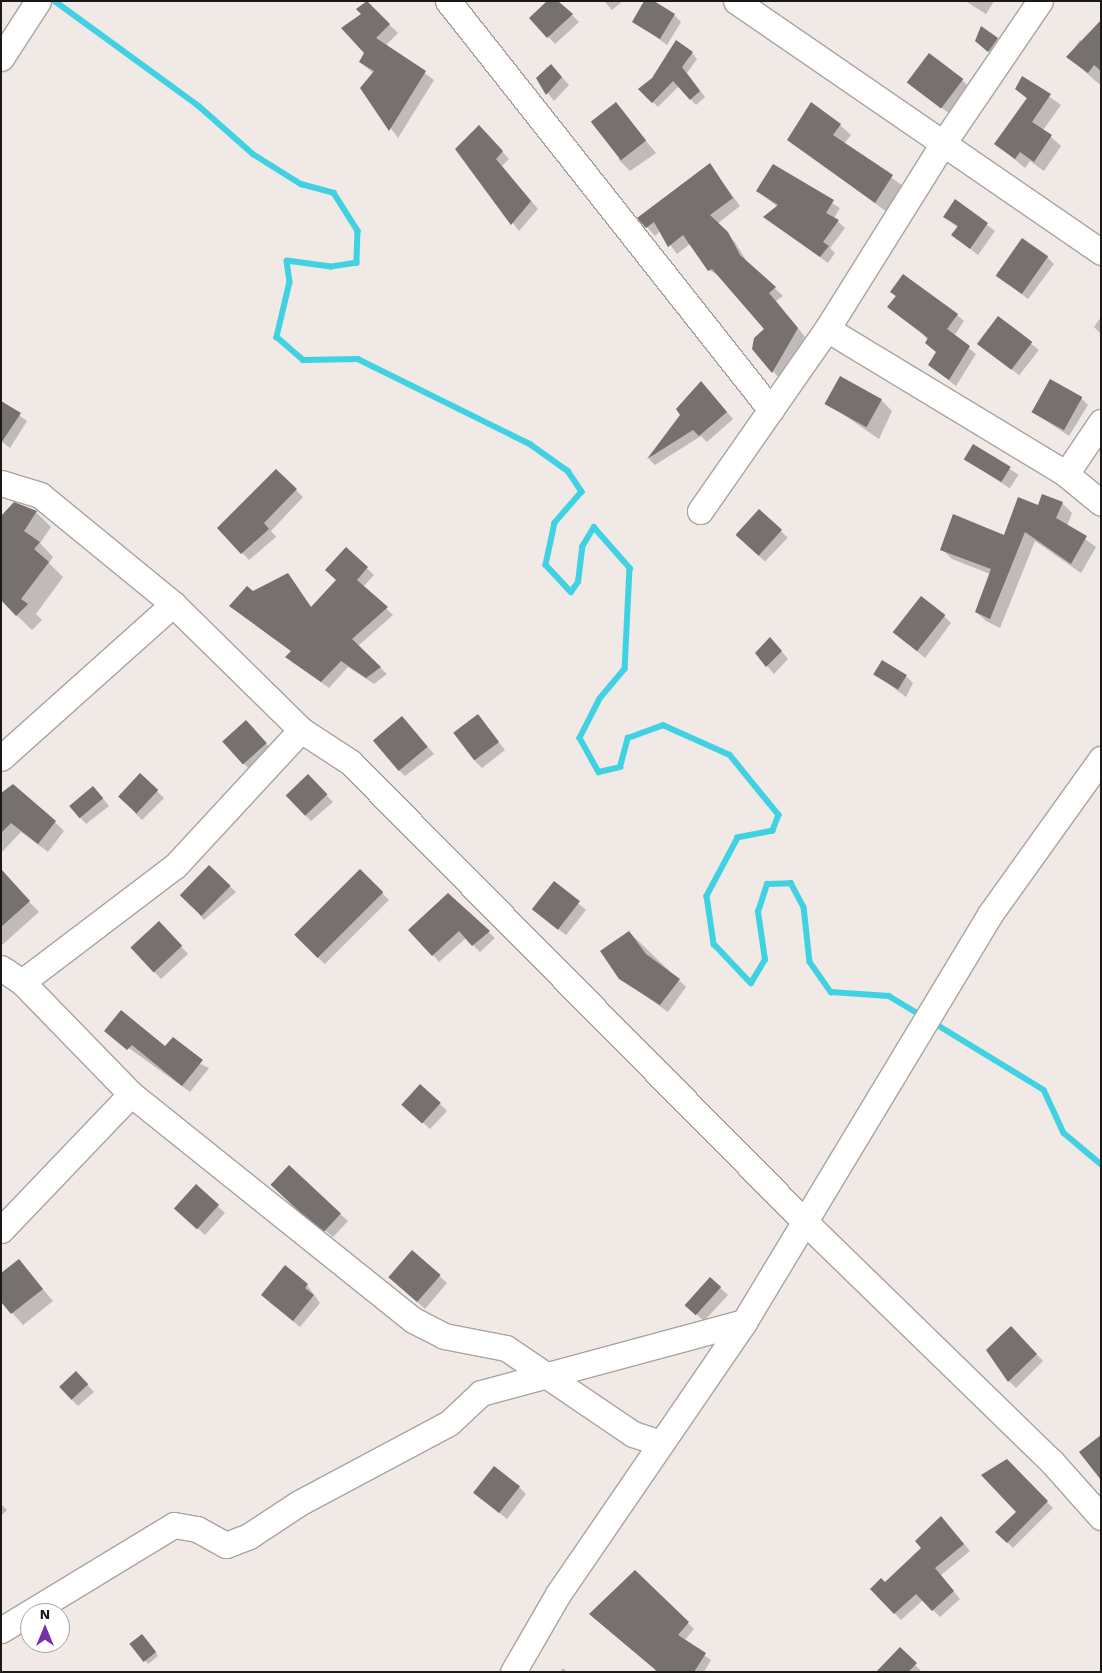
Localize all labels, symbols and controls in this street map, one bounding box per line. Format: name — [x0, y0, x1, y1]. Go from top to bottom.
north arrow — [20, 1603, 70, 1653]
text: N — [40, 1606, 50, 1622]

